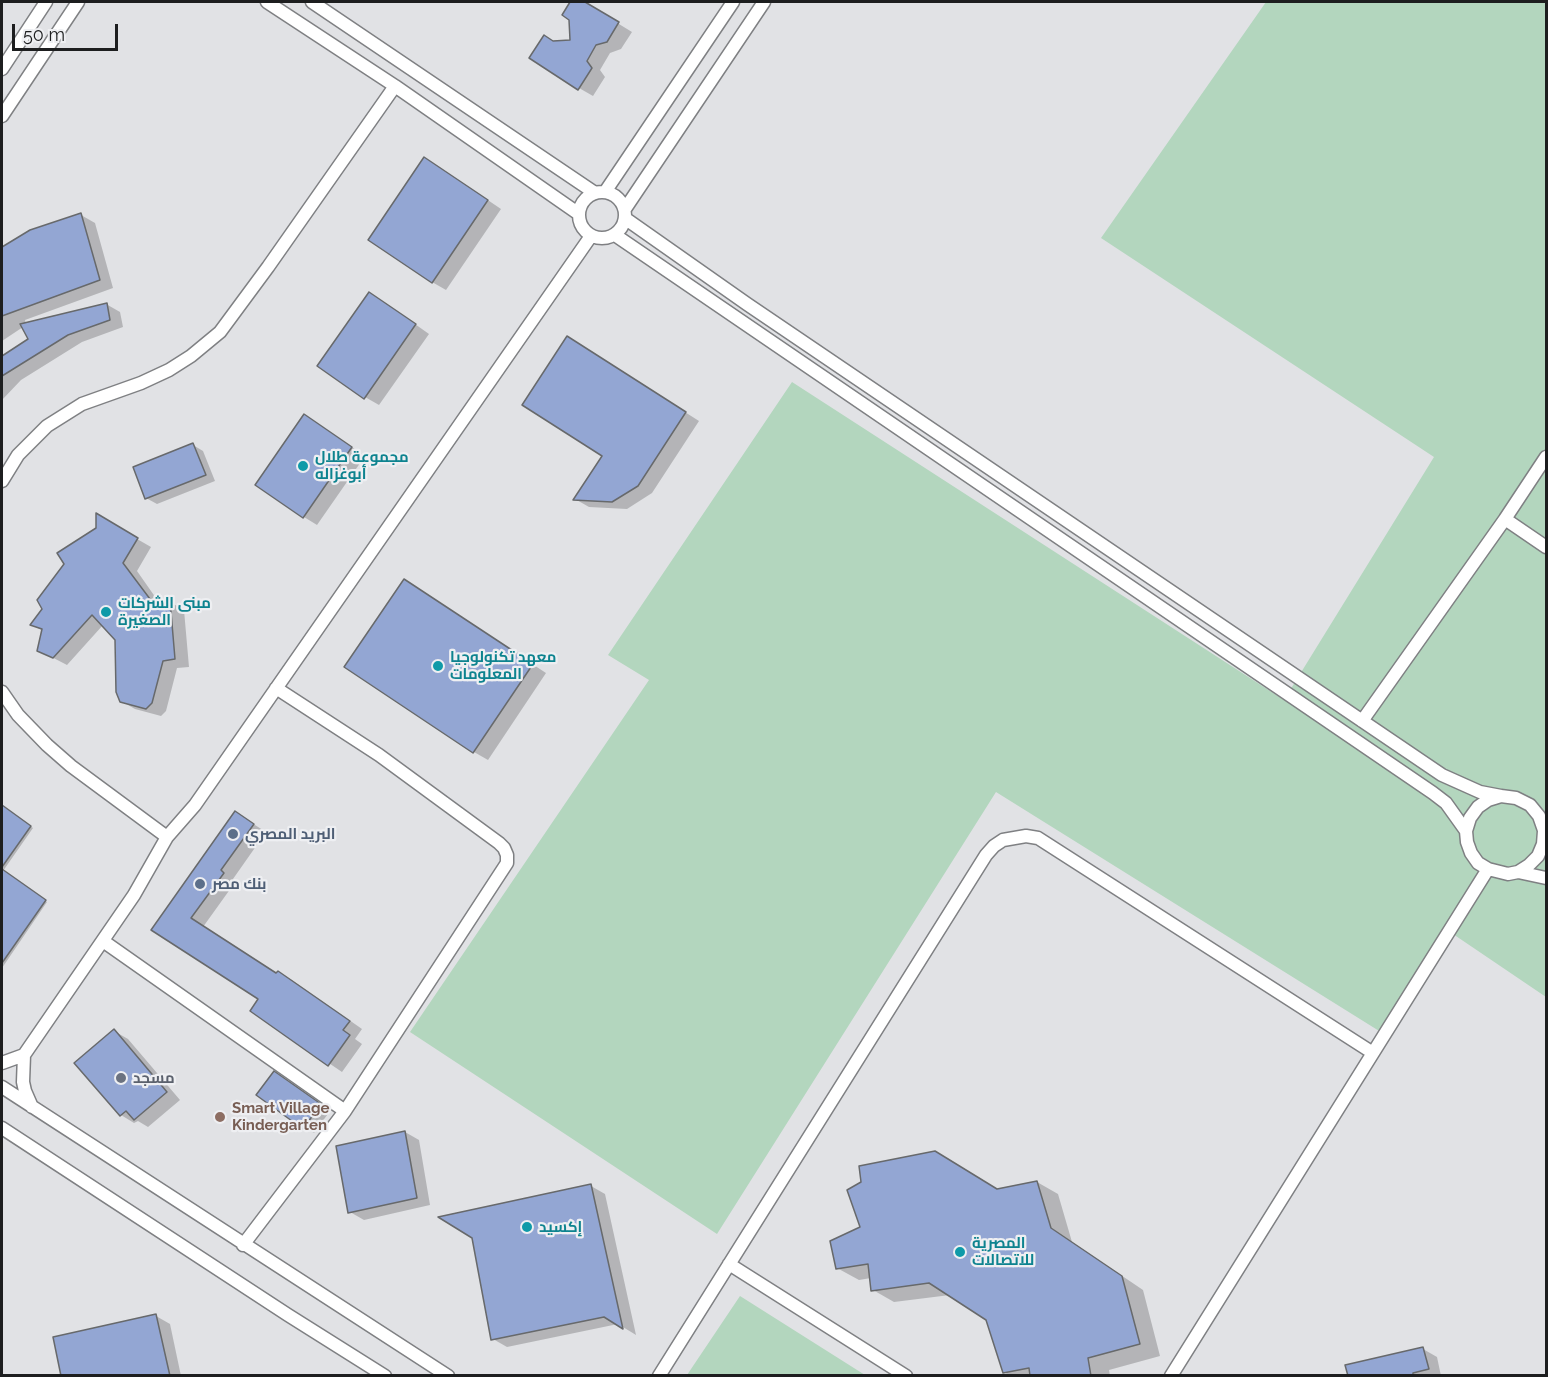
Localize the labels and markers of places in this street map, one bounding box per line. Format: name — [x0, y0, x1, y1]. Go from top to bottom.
place label: مجموعة طلال أبوغزاله — [315, 448, 409, 483]
marker: مجموعة طلال أبوغزاله — [296, 459, 310, 473]
place label: مبنى الشركات الصغيرة — [118, 594, 211, 629]
marker: مبنى الشركات الصغيرة — [99, 605, 113, 619]
place label: معهد تكنولوجيا المعلومات — [450, 648, 556, 683]
marker: معهد تكنولوجيا المعلومات — [431, 659, 445, 673]
place label: البريد المصري — [245, 825, 335, 843]
marker: البريد المصري — [226, 827, 240, 841]
place label: بنك مصر — [212, 875, 267, 893]
marker: بنك مصر — [193, 877, 207, 891]
place label: مسجد — [133, 1069, 175, 1087]
marker: مسجد — [114, 1071, 128, 1085]
place label: Smart Village Kindergarten — [232, 1099, 329, 1134]
marker: Smart Village Kindergarten — [213, 1110, 227, 1124]
place label: إكسيد — [539, 1218, 582, 1236]
marker: إكسيد — [520, 1220, 534, 1234]
place label: المصرية للاتصالات — [972, 1234, 1034, 1269]
marker: المصرية للاتصالات — [953, 1245, 967, 1259]

